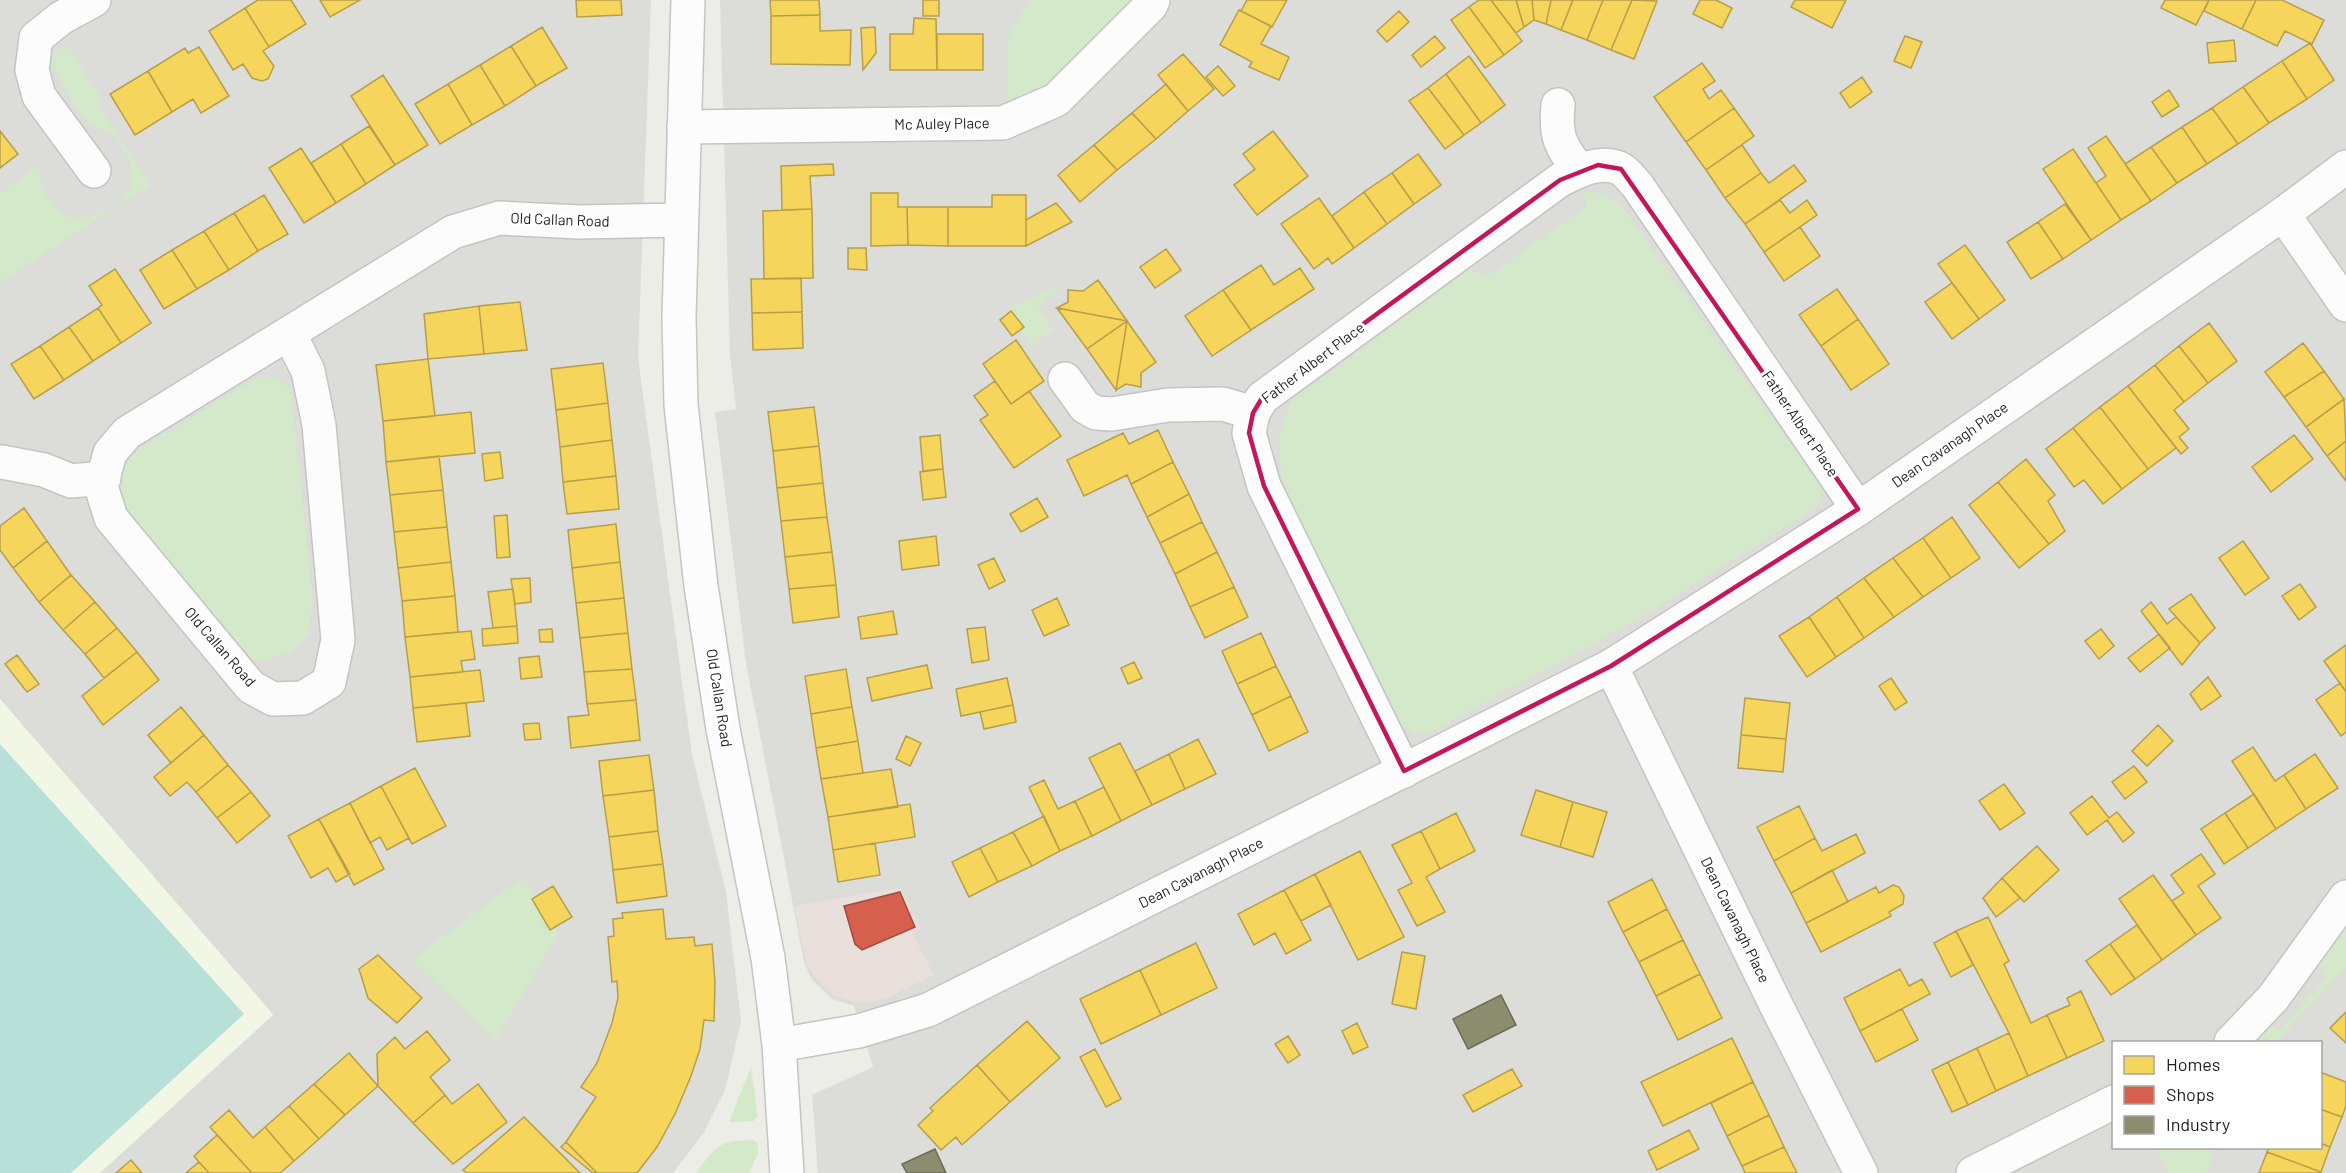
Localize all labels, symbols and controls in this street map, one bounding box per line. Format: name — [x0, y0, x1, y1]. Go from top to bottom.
street label: Mc Auley Place — [894, 113, 990, 133]
street label: Old Callan Road — [510, 208, 610, 230]
street label: Father Albert Place — [1257, 318, 1367, 407]
street label: Father Albert Place — [1759, 367, 1843, 480]
street label: Dean Cavanagh Place — [1888, 397, 2011, 491]
street label: Old Callan Road — [181, 603, 260, 690]
street label: Old Callan Road — [703, 647, 737, 748]
street label: Dean Cavanagh Place — [1135, 833, 1266, 911]
street label: Dean Cavanagh Place — [1698, 854, 1774, 985]
legend — [2112, 1041, 2322, 1149]
text: Homes — [2166, 1053, 2220, 1075]
text: Shops — [2166, 1083, 2215, 1105]
text: Industry — [2166, 1113, 2230, 1135]

